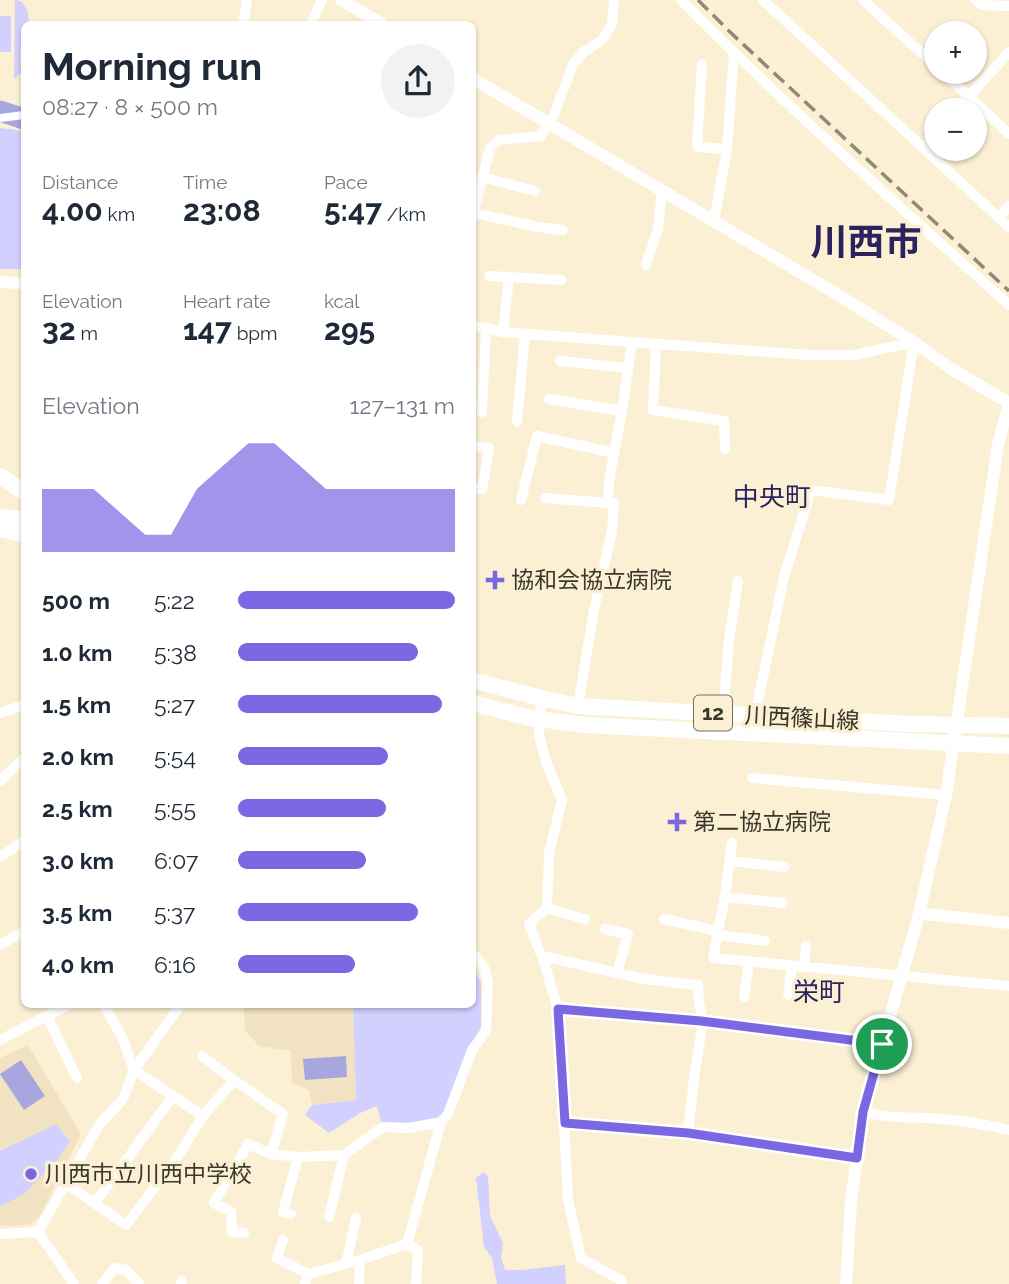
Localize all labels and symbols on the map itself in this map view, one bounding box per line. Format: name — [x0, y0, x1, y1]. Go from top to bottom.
district label: 川西市 — [811, 220, 922, 264]
district label: 中央町 — [733, 482, 811, 512]
place label: 協和会協立病院 — [511, 566, 672, 593]
marker: 協和会協立病院 — [485, 570, 505, 590]
road number: 12 — [694, 696, 732, 730]
street label: 川西篠山線 — [744, 701, 860, 734]
place label: 第二協立病院 — [693, 808, 831, 835]
marker: 第二協立病院 — [667, 812, 687, 832]
district label: 栄町 — [793, 977, 845, 1007]
pin — [852, 1014, 912, 1074]
place label: 川西市立川西中学校 — [45, 1160, 252, 1187]
marker: 川西市立川西中学校 — [23, 1166, 39, 1182]

